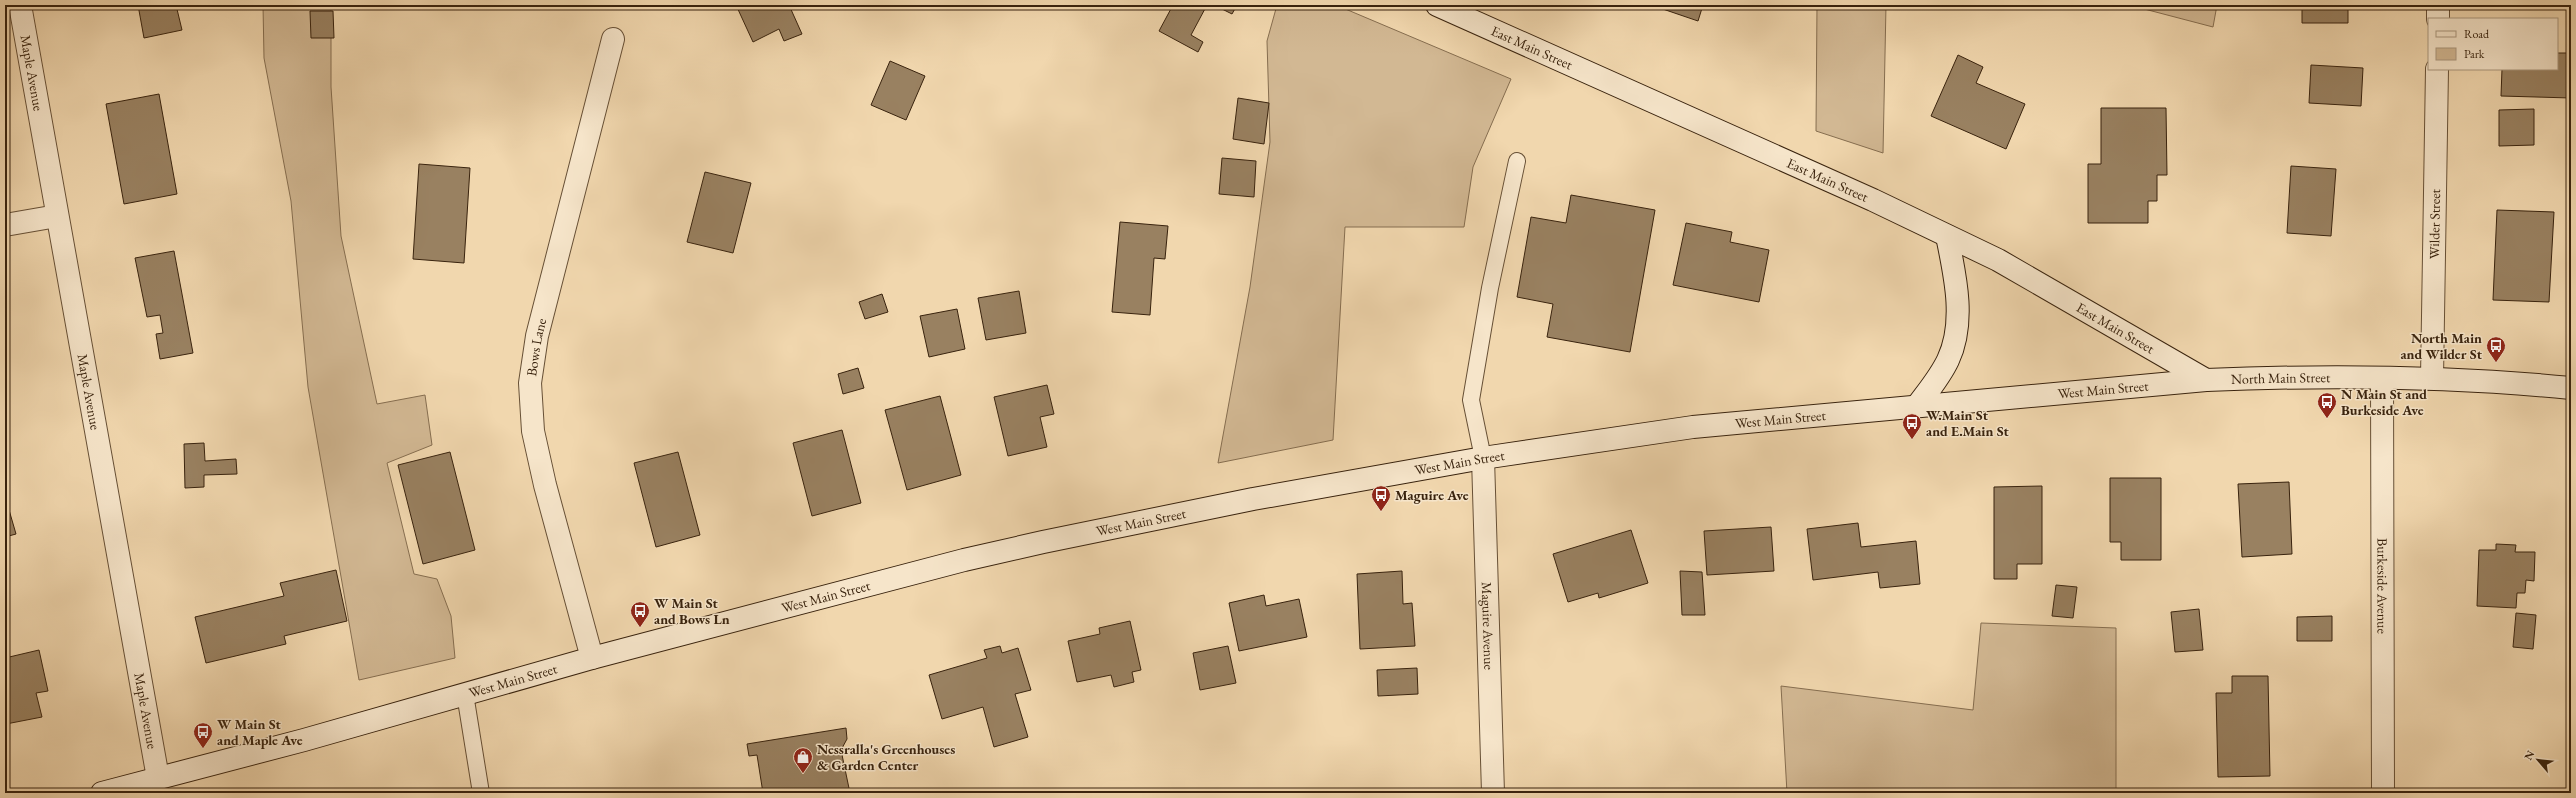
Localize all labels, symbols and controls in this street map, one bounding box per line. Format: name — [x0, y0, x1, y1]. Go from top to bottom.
legend — [2428, 18, 2558, 70]
street label: East Main Street — [1488, 21, 1576, 74]
text: Road — [2464, 26, 2490, 42]
street label: Maple Avenue — [17, 33, 48, 113]
text: Park — [2464, 46, 2485, 62]
street label: East Main Street — [1784, 154, 1872, 206]
street label: Wilder Street — [2425, 188, 2444, 259]
street label: East Main Street — [2073, 298, 2158, 358]
street label: Bows Lane — [522, 316, 550, 377]
place label: North Main and Wilder St — [2400, 329, 2483, 363]
bus stop icon: North Main and Wilder St — [2485, 335, 2507, 363]
street label: Maple Avenue — [73, 352, 105, 432]
street label: North Main Street — [2230, 368, 2331, 388]
street label: West Main Street — [2057, 376, 2150, 403]
place label: N Main St and Burkeside Ave — [2341, 385, 2427, 419]
bus stop icon: N Main St and Burkeside Ave — [2316, 391, 2338, 419]
street label: West Main Street — [1734, 406, 1827, 432]
place label: W.Main St and E.Main St — [1926, 406, 2010, 440]
bus stop icon: W.Main St and E.Main St — [1901, 412, 1923, 440]
street label: West Main Street — [1413, 446, 1506, 479]
bus stop icon: Maguire Ave — [1370, 484, 1392, 512]
place label: Maguire Ave — [1395, 486, 1469, 504]
street label: West Main Street — [1095, 504, 1188, 540]
street label: Burkeside Avenue — [2373, 538, 2392, 635]
street label: West Main Street — [779, 576, 873, 617]
street label: Maguire Avenue — [1478, 582, 1498, 671]
place label: W Main St and Bows Ln — [654, 594, 730, 628]
bus stop icon: W Main St and Bows Ln — [629, 600, 651, 628]
street label: West Main Street — [467, 659, 560, 702]
street label: Maple Avenue — [130, 671, 162, 751]
place label: W Main St and Maple Ave — [217, 715, 303, 749]
bus stop icon: W Main St and Maple Ave — [192, 721, 214, 749]
place label: Nessralla's Greenhouses & Garden Center — [817, 740, 955, 774]
north arrow — [2518, 740, 2558, 780]
shop icon: Nessralla's Greenhouses & Garden Center — [792, 746, 814, 774]
text: N — [2521, 748, 2537, 763]

